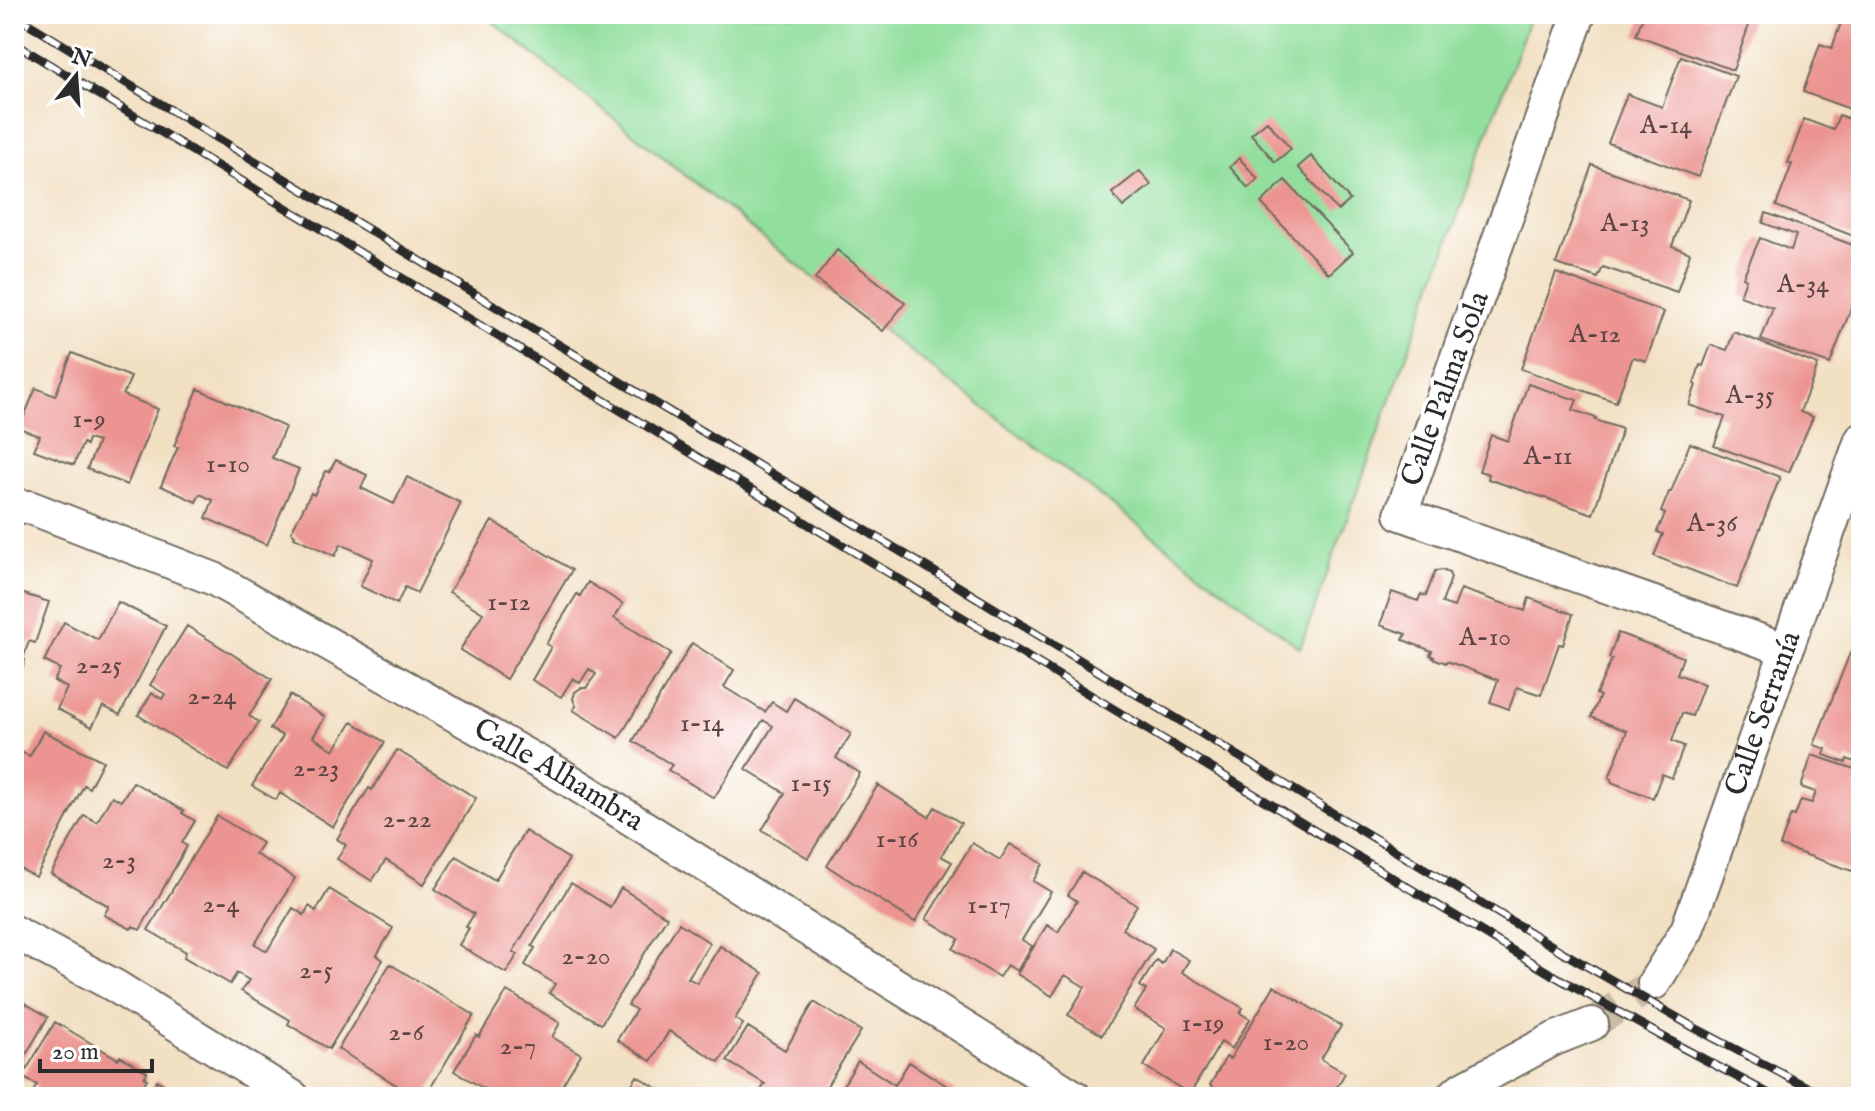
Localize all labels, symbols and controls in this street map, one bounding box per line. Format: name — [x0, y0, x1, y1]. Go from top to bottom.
north arrow — [36, 36, 116, 116]
text: N — [67, 42, 94, 75]
house number: A-14 — [1639, 109, 1692, 142]
house number: A-13 — [1599, 207, 1650, 240]
house number: A-34 — [1776, 268, 1829, 301]
street label: Calle Palma Sola — [1393, 286, 1499, 492]
house number: A-12 — [1568, 318, 1621, 351]
house number: A-35 — [1725, 379, 1774, 412]
house number: 1-9 — [72, 403, 106, 436]
house number: A-11 — [1522, 440, 1573, 473]
house number: 1-10 — [206, 448, 250, 481]
house number: A-36 — [1686, 507, 1738, 540]
house number: 1-12 — [487, 586, 531, 619]
house number: A-10 — [1458, 621, 1511, 654]
street label: Calle Serranía — [1717, 626, 1811, 801]
house number: 2-25 — [76, 649, 122, 682]
house number: 2-24 — [187, 680, 237, 713]
house number: 1-14 — [680, 707, 724, 740]
street label: Calle Alhambra — [466, 710, 650, 841]
house number: 2-23 — [293, 752, 339, 785]
house number: 1-15 — [791, 767, 831, 800]
house number: 2-22 — [383, 803, 431, 836]
house number: 1-16 — [876, 823, 919, 856]
house number: 2-3 — [102, 844, 136, 877]
house number: 2-4 — [202, 888, 240, 921]
house number: 1-17 — [967, 889, 1011, 922]
house number: 2-20 — [561, 940, 611, 973]
house number: 2-5 — [299, 954, 333, 987]
house number: 1-19 — [1182, 1007, 1224, 1040]
house number: 2-6 — [388, 1016, 425, 1049]
scale bar — [40, 1023, 152, 1073]
house number: 1-20 — [1263, 1026, 1309, 1059]
house number: 2-7 — [500, 1030, 536, 1063]
text: 20 m — [52, 1037, 99, 1068]

